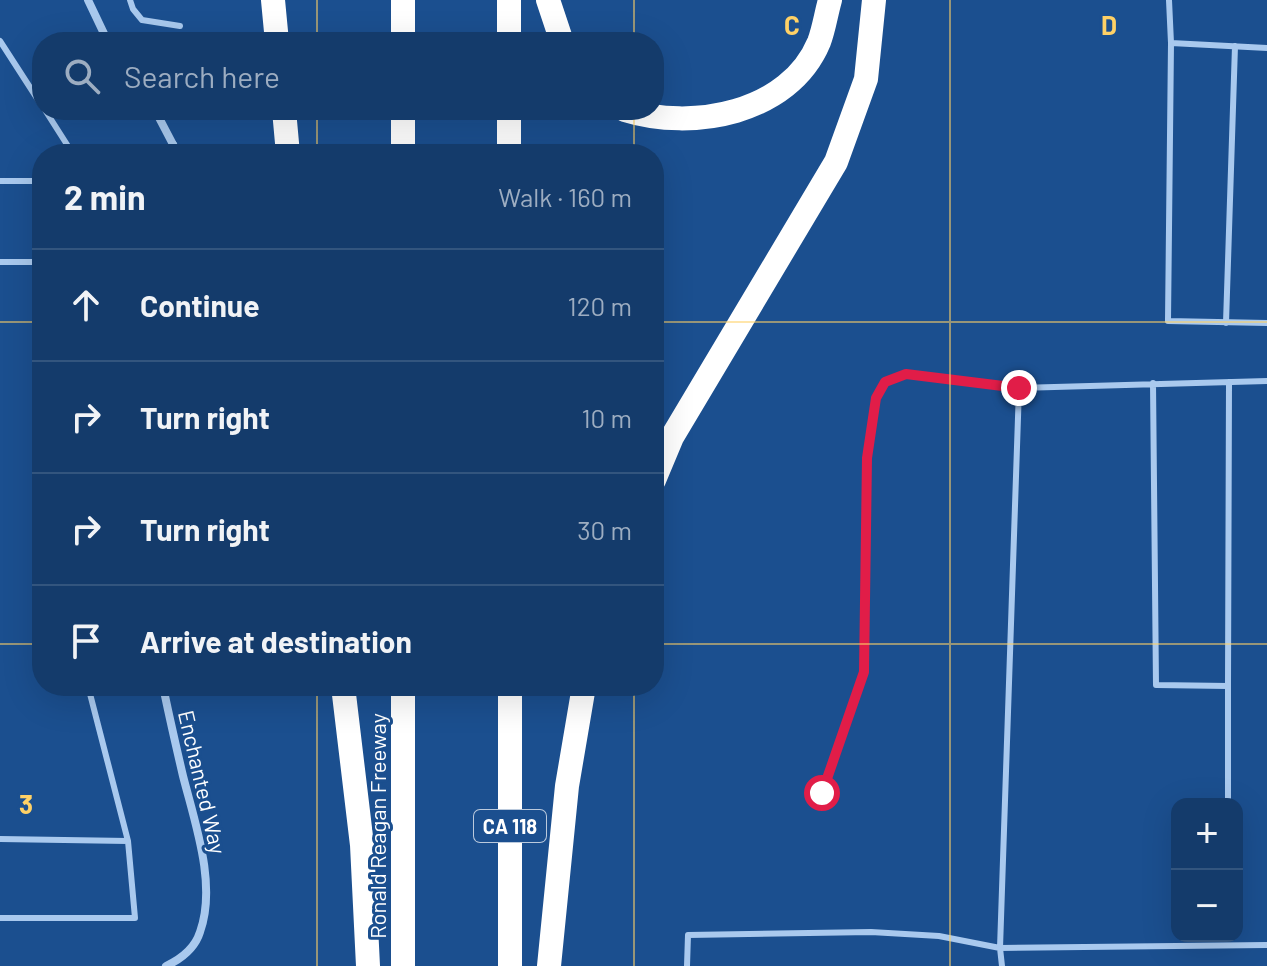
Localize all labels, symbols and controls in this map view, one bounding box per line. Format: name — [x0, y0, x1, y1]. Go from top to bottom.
text: C — [784, 9, 800, 40]
text: D — [1101, 9, 1117, 40]
search box — [32, 32, 664, 120]
icon: search — [60, 54, 104, 98]
text: Search here — [124, 58, 280, 94]
text: 2 min — [64, 176, 146, 217]
text: Walk · 160 m — [498, 181, 632, 212]
icon: ahead — [64, 283, 108, 327]
text: Continue — [140, 287, 260, 323]
text: 120 m — [568, 290, 632, 321]
route end — [1001, 370, 1037, 406]
icon: right — [64, 395, 108, 439]
text: Turn right — [140, 399, 270, 435]
text: 10 m — [582, 402, 632, 433]
icon: right — [64, 507, 108, 551]
text: Turn right — [140, 511, 270, 547]
text: 30 m — [577, 514, 632, 545]
icon: arrive — [64, 619, 108, 663]
text: Arrive at destination — [140, 623, 412, 659]
street label: Enchanted Way — [174, 708, 232, 856]
street label: Ronald Reagan Freeway — [364, 713, 390, 939]
route start — [804, 775, 840, 811]
text: 3 — [19, 788, 33, 819]
map controls — [1171, 798, 1243, 942]
button: + — [1171, 798, 1243, 870]
road number: CA 118 — [474, 810, 546, 842]
button: − — [1171, 870, 1243, 942]

